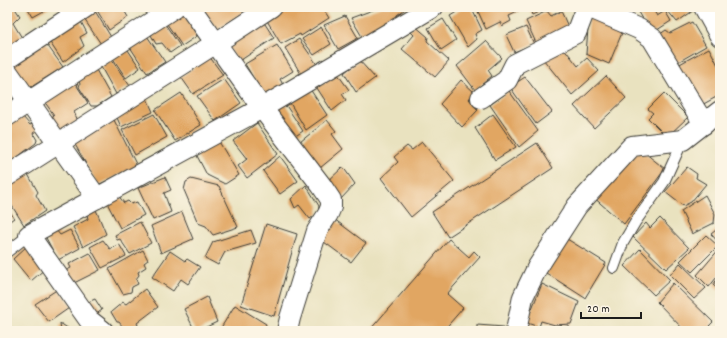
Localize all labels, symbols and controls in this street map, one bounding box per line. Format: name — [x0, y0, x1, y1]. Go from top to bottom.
scale bar — [581, 294, 641, 320]
text: 20 m — [587, 301, 610, 318]

